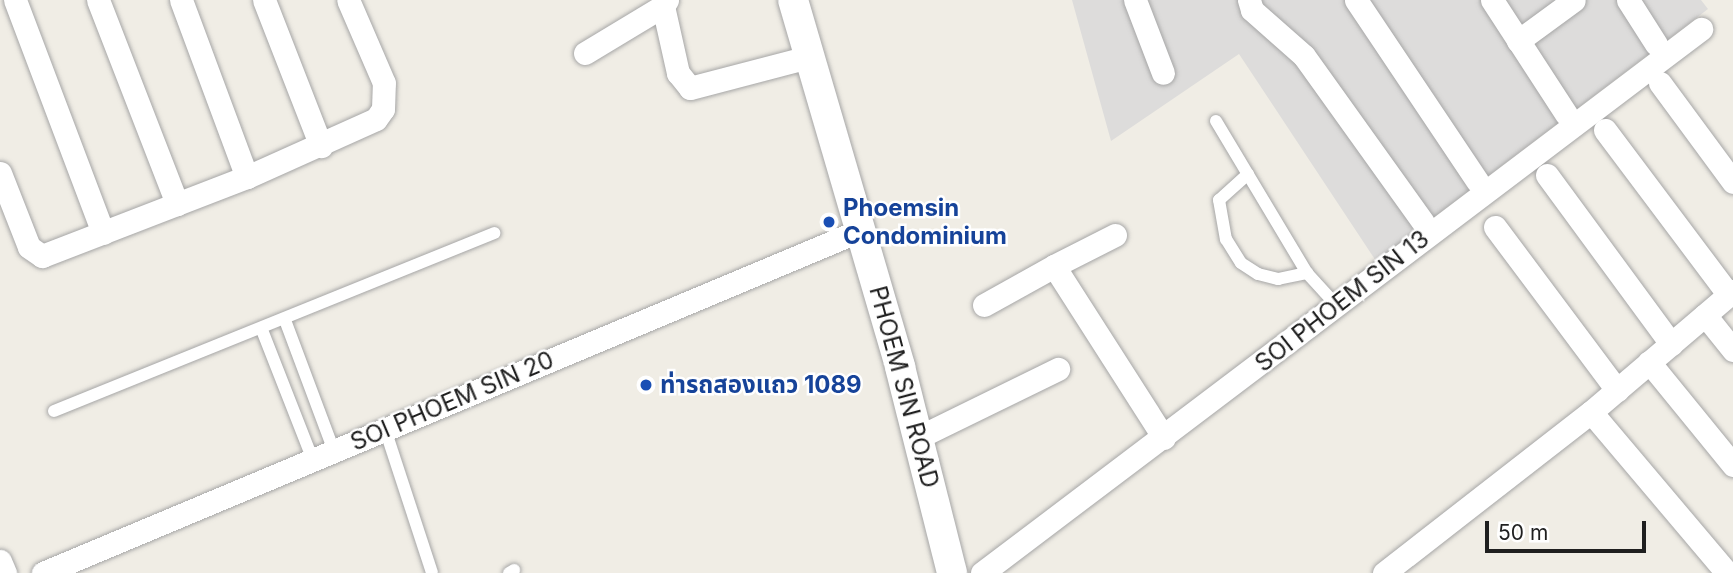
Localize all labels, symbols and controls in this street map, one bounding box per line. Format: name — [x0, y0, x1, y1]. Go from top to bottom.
place label: Phoemsin Condominium — [843, 194, 1007, 250]
marker: Phoemsin Condominium — [821, 214, 837, 230]
street label: SOI PHOEM SIN 13 — [1249, 224, 1435, 378]
street label: PHOEM SIN ROAD — [863, 283, 945, 491]
street label: SOI PHOEM SIN 20 — [346, 345, 558, 457]
place label: ท่ารถสองแถว 1089 — [660, 371, 862, 399]
marker: ท่ารถสองแถว 1089 — [638, 377, 654, 393]
scale bar — [1488, 506, 1649, 550]
text: 50 m — [1498, 520, 1548, 545]

